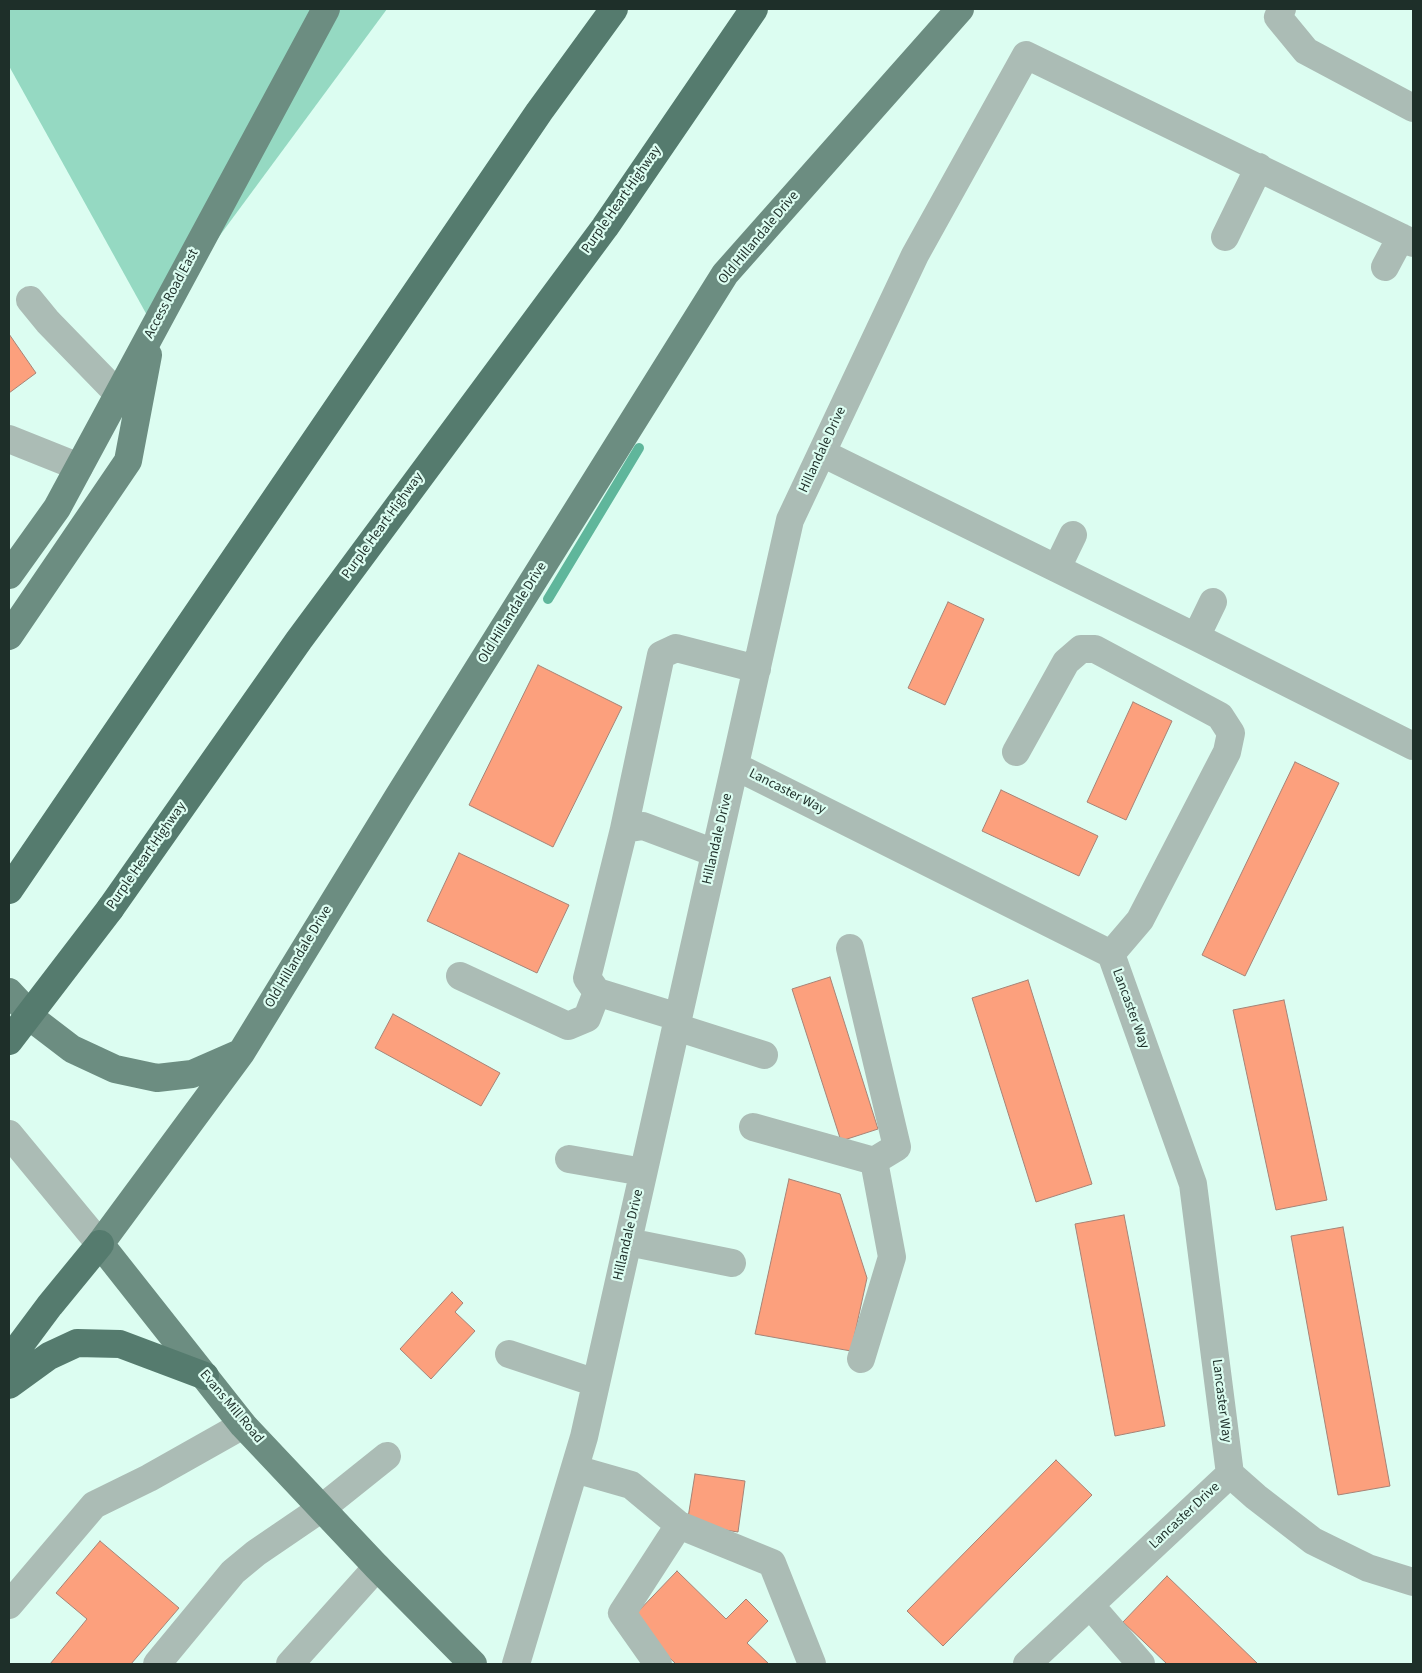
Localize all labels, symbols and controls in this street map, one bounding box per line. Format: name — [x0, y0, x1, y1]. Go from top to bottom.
street label: Purple Heart Highway — [579, 143, 665, 257]
street label: Old Hillandale Drive — [715, 188, 803, 288]
street label: Access Road East — [141, 246, 203, 342]
street label: Hillandale Drive — [796, 404, 850, 496]
street label: Purple Heart Highway — [339, 469, 427, 583]
street label: Old Hillandale Drive — [475, 559, 551, 667]
street label: Lancaster Way — [746, 765, 828, 819]
street label: Hillandale Drive — [699, 792, 737, 886]
street label: Purple Heart Highway — [104, 799, 190, 913]
street label: Old Hillandale Drive — [262, 903, 336, 1011]
street label: Lancaster Way — [1108, 967, 1152, 1051]
street label: Hillandale Drive — [610, 1188, 648, 1282]
street label: Lancaster Way — [1208, 1358, 1234, 1444]
street label: Evans Mill Road — [195, 1367, 267, 1447]
street label: Lancaster Drive — [1146, 1479, 1224, 1553]

